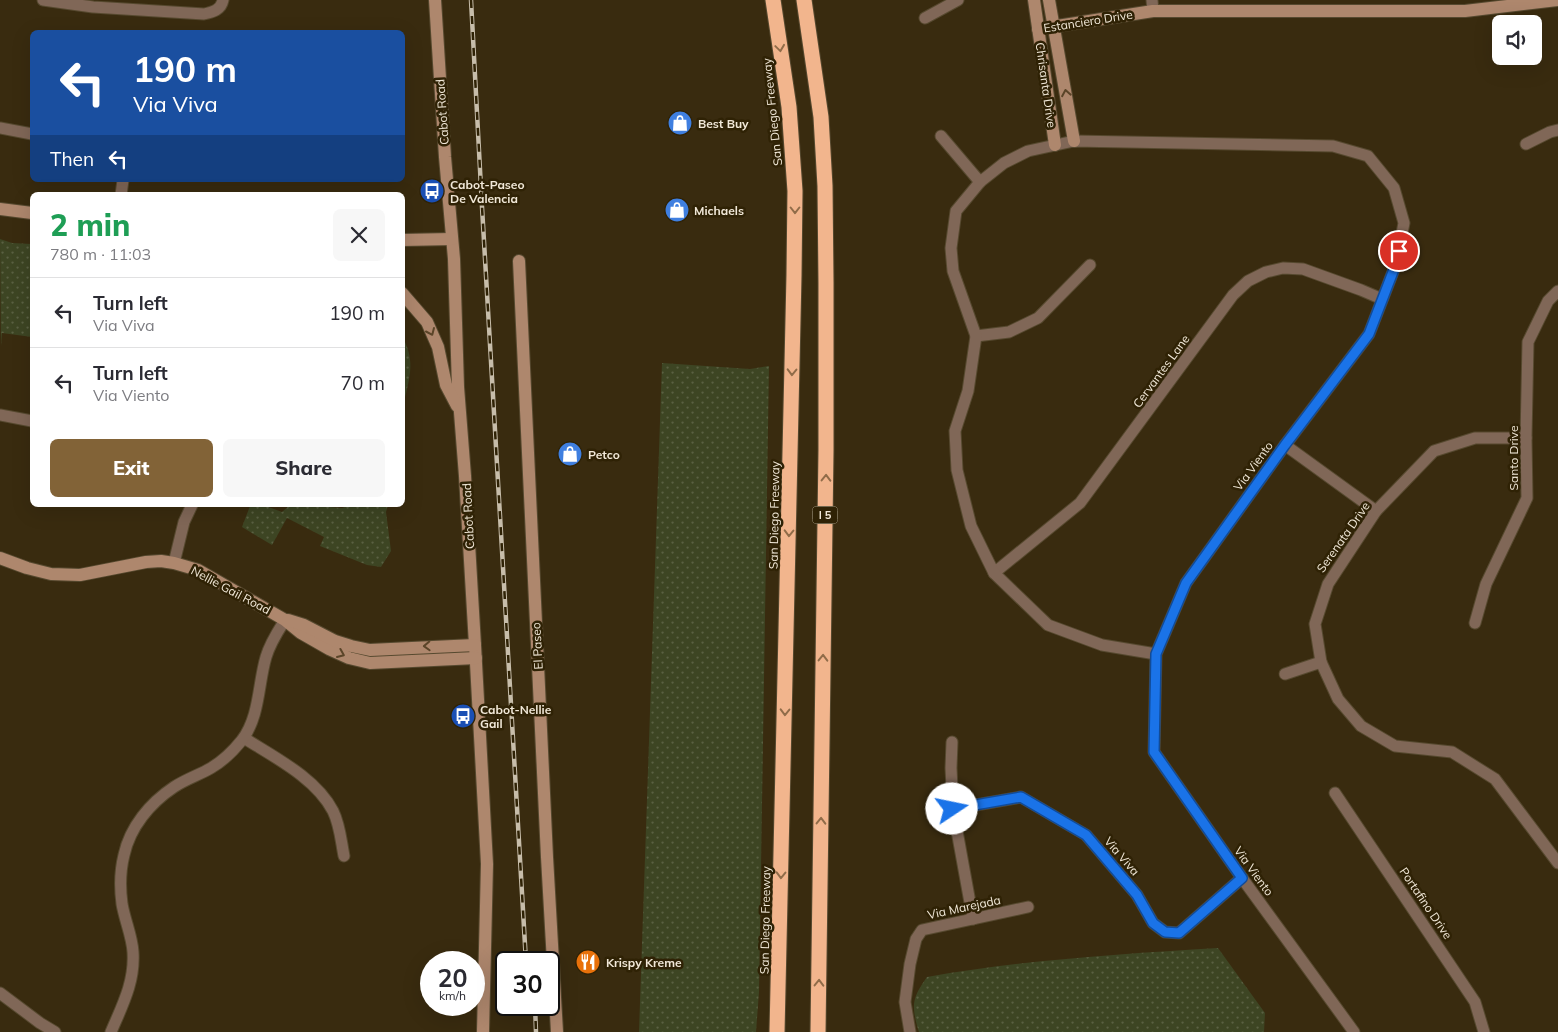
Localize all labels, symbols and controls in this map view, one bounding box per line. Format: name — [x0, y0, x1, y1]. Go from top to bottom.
street label: Estanciero Drive — [1042, 7, 1134, 35]
map controls — [1492, 15, 1542, 65]
button: sound — [1492, 15, 1542, 65]
street label: Chrisanta Drive — [1033, 41, 1059, 129]
one-way arrow — [775, 44, 785, 53]
text: 190 m — [133, 47, 237, 91]
icon: left — [50, 50, 115, 115]
street label: San Diego Freeway — [759, 57, 785, 167]
street label: Cabot Road — [432, 79, 452, 145]
one-way arrow — [1061, 89, 1071, 97]
text: Via Viva — [133, 90, 218, 118]
shop icon: Best Buy — [667, 110, 693, 136]
place label: Best Buy — [698, 116, 749, 131]
icon: left — [104, 145, 132, 173]
text: Then — [50, 147, 94, 171]
place label: Cabot-Paseo De Valencia — [450, 177, 525, 206]
bus stop icon: Cabot-Paseo De Valencia — [419, 178, 445, 204]
shop icon: Michaels — [664, 197, 690, 223]
place label: Michaels — [694, 203, 744, 218]
text: 2 min — [50, 206, 130, 244]
one-way arrow — [789, 206, 800, 214]
button: close — [333, 209, 385, 261]
pin — [1378, 230, 1420, 272]
icon: arrive — [1385, 237, 1413, 265]
text: 780 m · 11:03 — [50, 244, 151, 264]
text: Turn left — [93, 291, 168, 315]
icon: left — [50, 299, 78, 327]
text: 190 m — [329, 301, 385, 325]
text: Via Viva — [93, 315, 155, 335]
one-way arrow — [425, 327, 436, 336]
street label: Cervantes Lane — [1129, 332, 1193, 410]
text: Turn left — [93, 361, 168, 385]
icon: left — [50, 369, 78, 397]
one-way arrow — [787, 369, 798, 377]
text: 70 m — [341, 371, 385, 395]
text: Via Viento — [93, 385, 169, 405]
street label: Santo Drive — [1506, 426, 1521, 490]
street label: Via Viento — [1230, 438, 1276, 494]
button: Exit — [50, 439, 213, 497]
button: Share — [223, 439, 385, 497]
shop icon: Petco — [557, 441, 583, 467]
place label: Petco — [588, 447, 620, 462]
street label: San Diego Freeway — [766, 460, 782, 569]
one-way arrow — [821, 474, 831, 482]
street label: Cabot Road — [459, 483, 477, 549]
street label: Serenata Drive — [1313, 499, 1373, 575]
road number: I 5 — [812, 506, 838, 524]
one-way arrow — [784, 529, 794, 537]
street label: Nellie Gail Road — [189, 563, 273, 617]
street label: El Paseo — [528, 622, 546, 670]
one-way arrow — [422, 641, 430, 652]
one-way arrow — [336, 648, 345, 659]
one-way arrow — [818, 654, 828, 662]
place label: Cabot-Nellie Gail — [480, 702, 552, 731]
bus stop icon: Cabot-Nellie Gail — [450, 703, 476, 729]
one-way arrow — [780, 709, 790, 717]
position arrow — [925, 782, 977, 834]
one-way arrow — [816, 817, 826, 824]
street label: Via Viva — [1101, 834, 1143, 878]
street label: Via Viento — [1231, 843, 1277, 899]
street label: Portafino Drive — [1396, 864, 1456, 942]
street label: San Diego Freeway — [757, 865, 773, 974]
one-way arrow — [776, 872, 786, 879]
street label: Via Marejada — [926, 892, 1002, 922]
restaurant icon: Krispy Kreme — [575, 949, 601, 975]
speed limit sign: 30 — [495, 951, 560, 1016]
place label: Krispy Kreme — [606, 955, 682, 970]
text: 20 — [437, 962, 468, 993]
one-way arrow — [814, 979, 824, 987]
text: km/h — [439, 988, 466, 1003]

